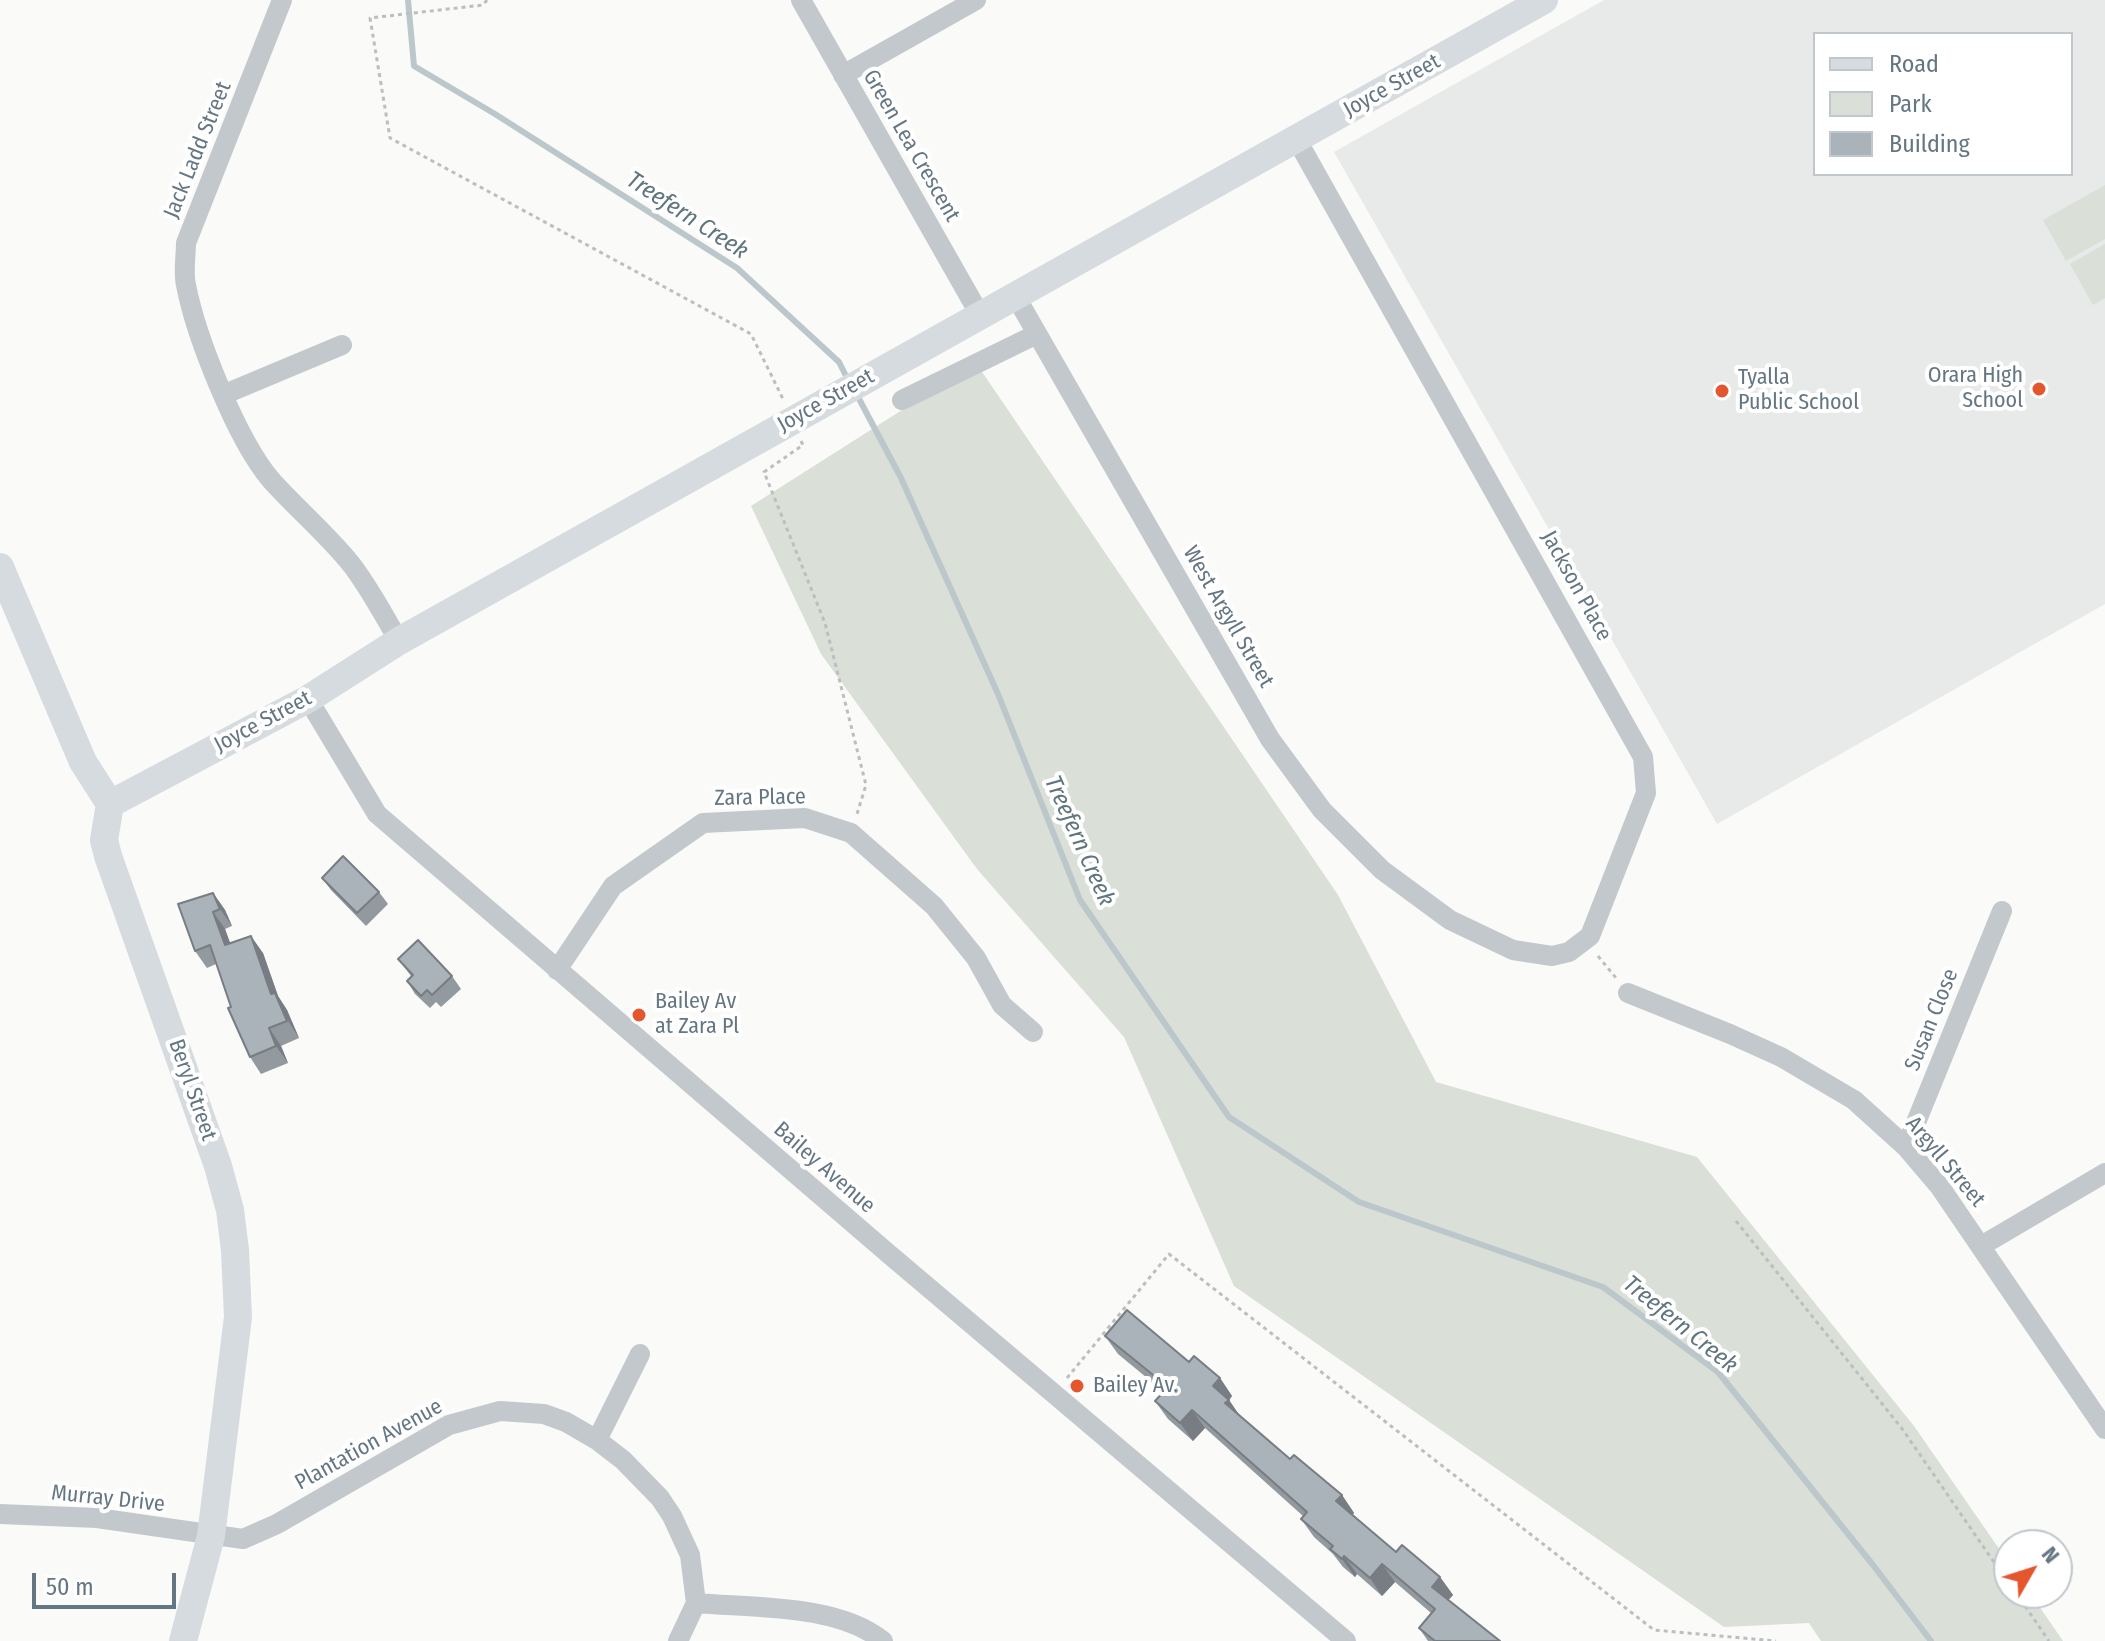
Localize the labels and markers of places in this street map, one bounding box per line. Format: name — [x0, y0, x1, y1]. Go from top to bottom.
place label: Orara High School — [1928, 363, 2023, 414]
place label: Tyalla Public School — [1738, 365, 1859, 416]
marker: Orara High School — [2030, 380, 2048, 398]
marker: Tyalla Public School — [1713, 382, 1731, 400]
place label: Bailey Av at Zara Pl — [655, 989, 739, 1040]
marker: Bailey Av at Zara Pl — [630, 1006, 648, 1024]
place label: Bailey Av. — [1093, 1373, 1178, 1399]
marker: Bailey Av. — [1068, 1377, 1086, 1395]

